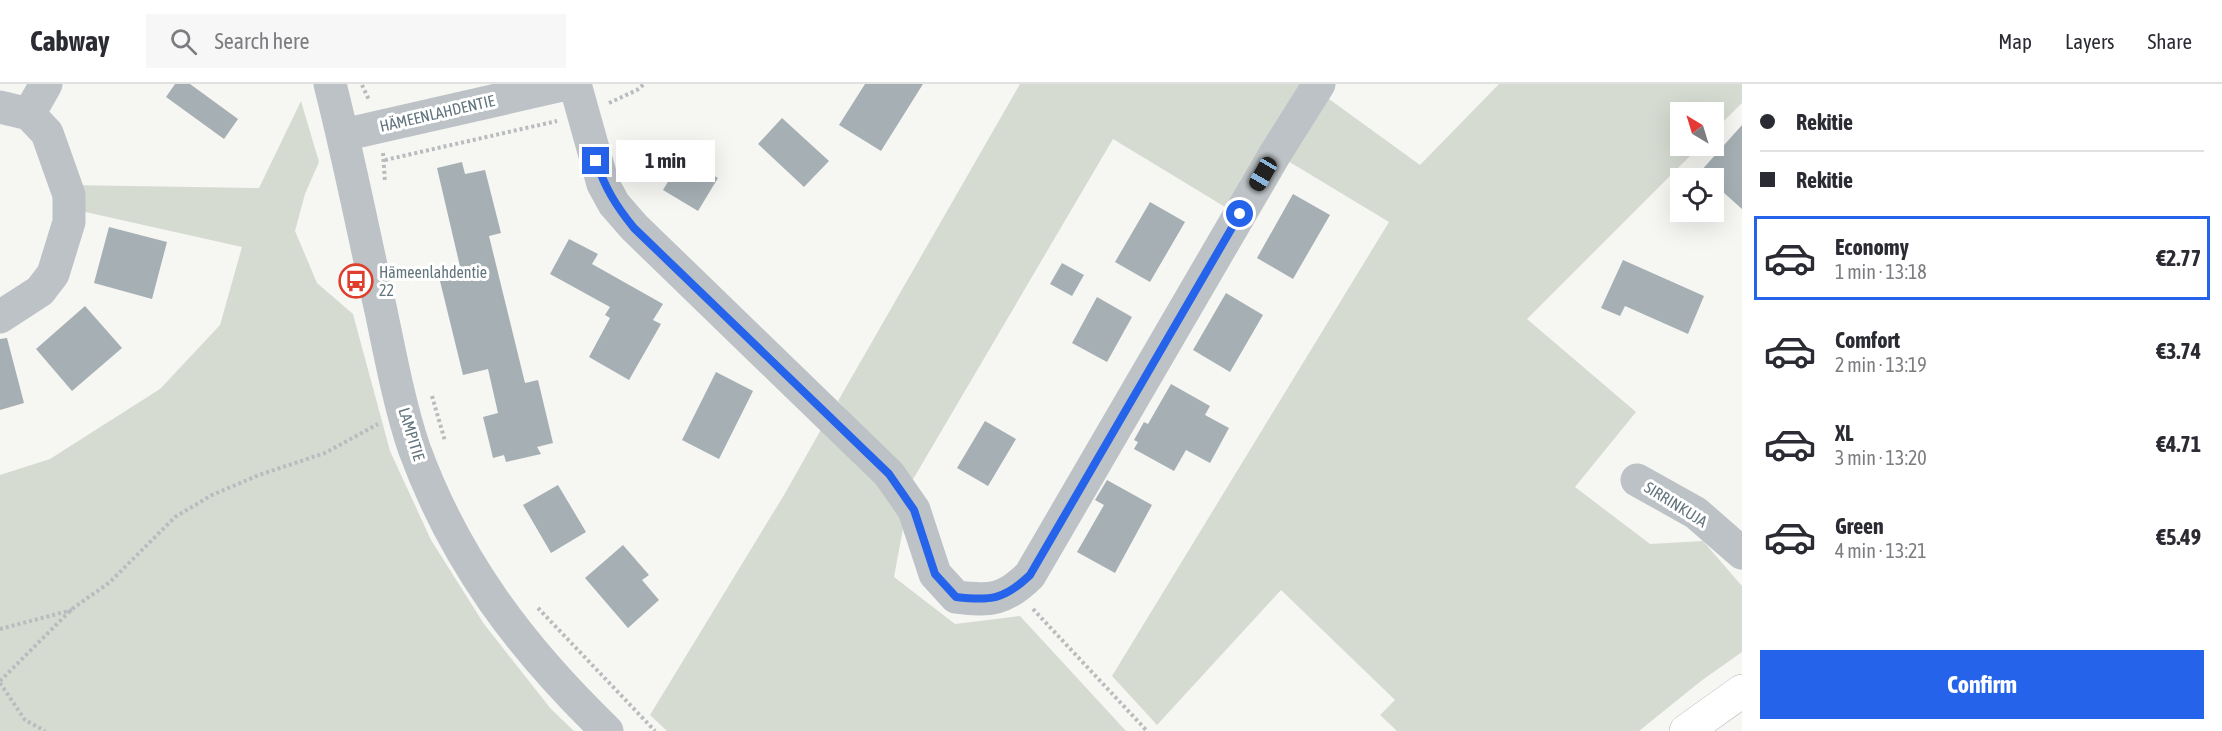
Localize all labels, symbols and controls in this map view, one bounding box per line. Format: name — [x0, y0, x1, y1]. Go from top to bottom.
search box — [146, 14, 566, 68]
text: Cabway — [30, 25, 110, 57]
icon: search — [167, 25, 200, 58]
text: Search here — [215, 28, 310, 54]
text: Map — [1998, 29, 2032, 53]
text: Layers — [2065, 29, 2115, 53]
text: Share — [2148, 29, 2192, 53]
street label: HÄMEENLAHDENTIE — [378, 91, 496, 135]
north arrow — [1670, 102, 1724, 156]
map controls — [1670, 102, 1724, 222]
text: Rekitie — [1796, 109, 1853, 135]
callout: 1 min — [617, 140, 716, 182]
route end — [582, 147, 609, 174]
text: 1 min — [645, 149, 686, 172]
car — [1246, 154, 1280, 194]
text: Rekitie — [1796, 167, 1853, 193]
button: locate — [1670, 168, 1724, 222]
route start — [1226, 200, 1253, 227]
icon: car — [1763, 231, 1817, 285]
text: Economy — [1835, 234, 1909, 260]
text: €2.77 — [2156, 245, 2201, 271]
text: 1 min · 13:18 — [1835, 260, 1927, 283]
bus stop icon: Hämeenlahdentie 22 — [338, 263, 374, 299]
place label: Hämeenlahdentie 22 — [379, 263, 487, 299]
icon: car — [1763, 324, 1817, 378]
text: Comfort — [1835, 327, 1900, 353]
text: €3.74 — [2156, 338, 2201, 364]
text: 2 min · 13:19 — [1835, 353, 1927, 376]
street label: LAMPITIE — [395, 405, 429, 463]
icon: car — [1763, 417, 1817, 471]
text: XL — [1835, 420, 1853, 446]
text: €4.71 — [2156, 431, 2201, 457]
text: 3 min · 13:20 — [1835, 446, 1927, 469]
street label: SIRRINKUJA — [1641, 478, 1711, 530]
icon: car — [1763, 510, 1817, 564]
text: Green — [1835, 513, 1884, 539]
text: €5.49 — [2156, 524, 2201, 550]
text: 4 min · 13:21 — [1835, 539, 1927, 562]
button: Confirm — [1760, 650, 2204, 719]

